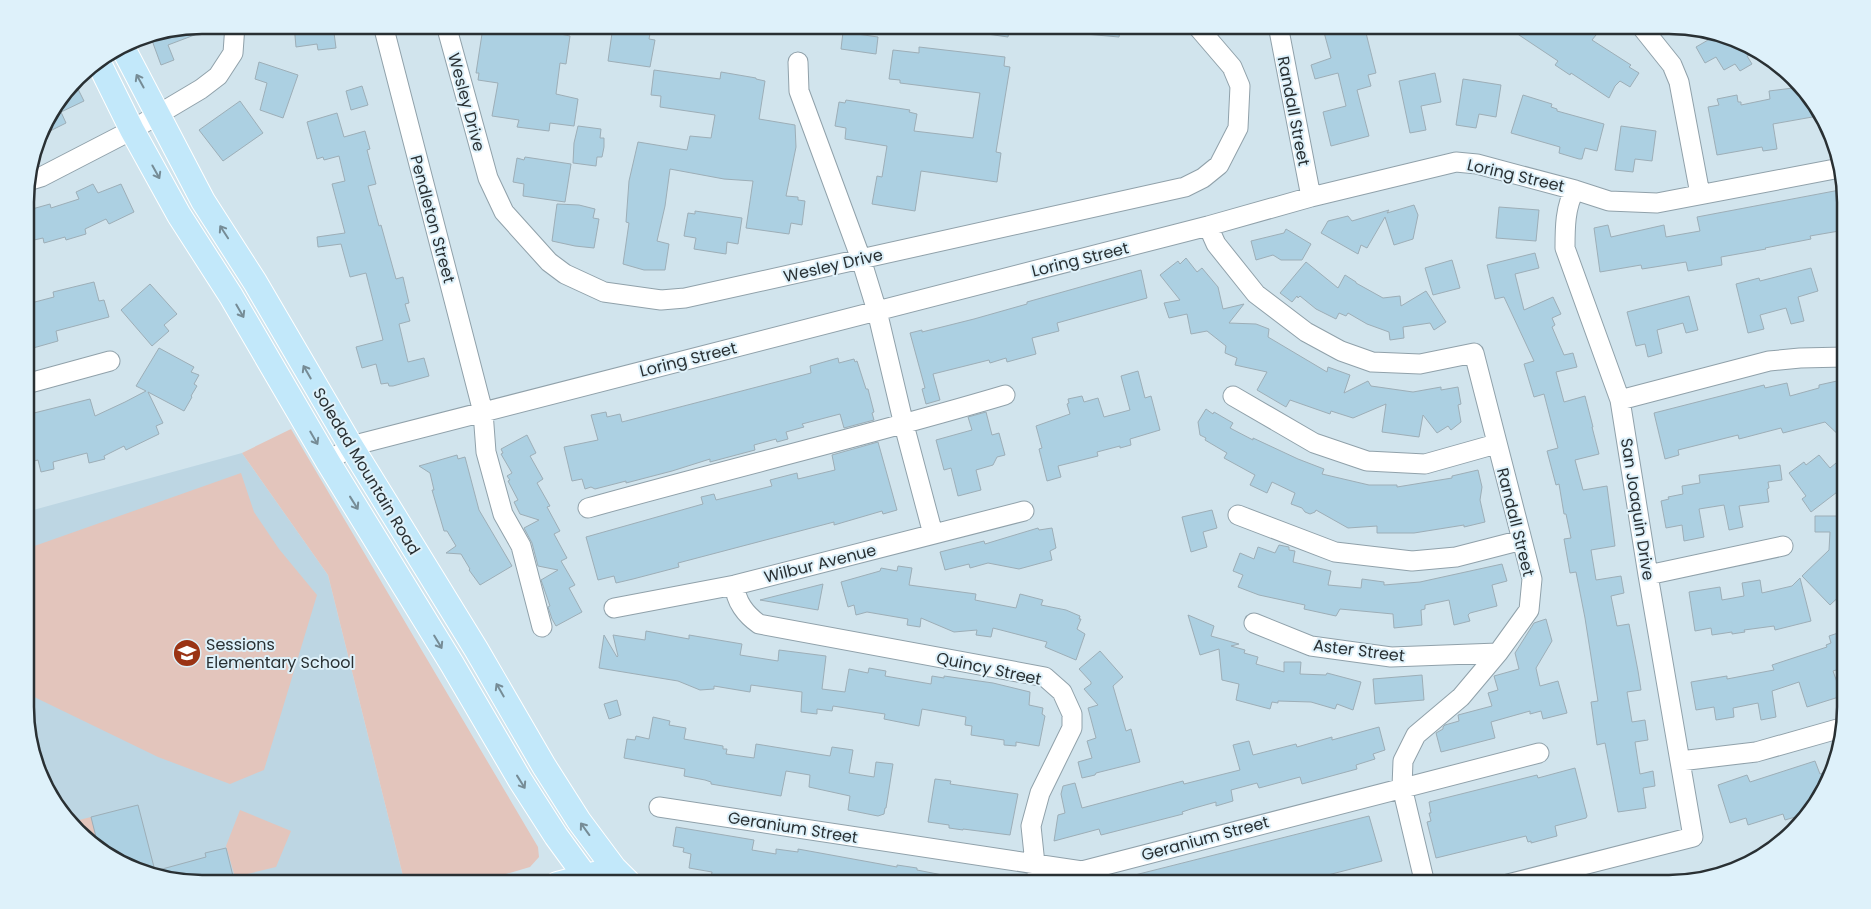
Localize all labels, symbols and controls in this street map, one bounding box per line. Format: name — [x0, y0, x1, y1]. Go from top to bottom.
street label: Wesley Drive — [442, 50, 491, 154]
street label: Randall Street — [1272, 54, 1315, 168]
one-way arrow — [134, 74, 144, 88]
street label: Pendleton Street — [404, 153, 461, 286]
street label: Loring Street — [1465, 153, 1567, 198]
one-way arrow — [151, 165, 161, 179]
one-way arrow — [218, 226, 228, 240]
street label: Loring Street — [1029, 236, 1131, 283]
street label: Wesley Drive — [781, 243, 885, 288]
one-way arrow — [235, 304, 245, 318]
street label: Loring Street — [637, 336, 739, 383]
one-way arrow — [302, 365, 312, 379]
street label: Soledad Mountain Road — [307, 383, 426, 559]
one-way arrow — [309, 430, 319, 445]
street label: San Joaquin Drive — [1615, 436, 1660, 582]
street label: Randall Street — [1491, 465, 1540, 579]
one-way arrow — [349, 496, 359, 510]
street label: Wilbur Avenue — [762, 538, 879, 589]
place label: Sessions Elementary School — [206, 633, 354, 674]
street label: Aster Street — [1312, 633, 1406, 668]
one-way arrow — [434, 634, 444, 648]
school or university icon: Sessions Elementary School — [172, 638, 202, 668]
street label: Quincy Street — [934, 646, 1044, 691]
one-way arrow — [495, 683, 505, 698]
one-way arrow — [517, 774, 527, 788]
street label: Geranium Street — [726, 806, 860, 849]
street label: Geranium Street — [1139, 810, 1272, 867]
one-way arrow — [580, 822, 590, 836]

